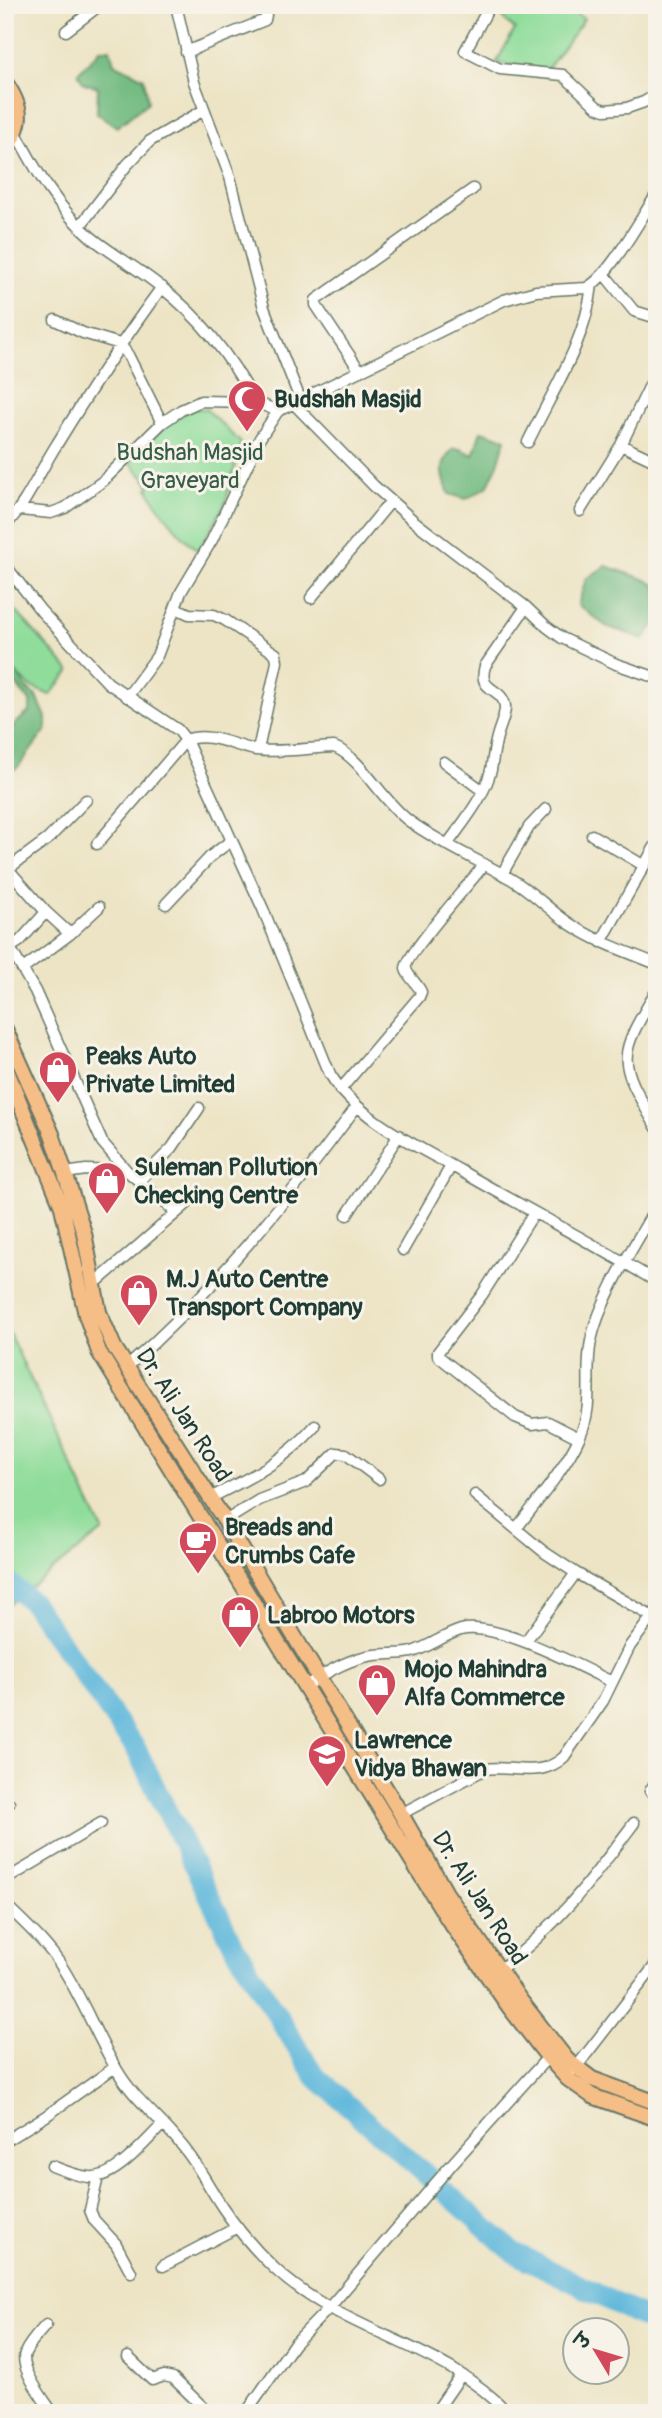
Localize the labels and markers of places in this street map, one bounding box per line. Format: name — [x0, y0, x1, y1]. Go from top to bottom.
mosque icon: Budshah Masjid — [226, 378, 268, 433]
place label: Budshah Masjid — [274, 385, 422, 414]
place label: Peaks Auto Private Limited — [85, 1042, 235, 1099]
shop icon: Peaks Auto Private Limited — [37, 1049, 79, 1104]
place label: Suleman Pollution Checking Centre — [134, 1153, 318, 1210]
shop icon: Suleman Pollution Checking Centre — [86, 1160, 128, 1215]
place label: M.J Auto Centre Transport Company — [165, 1265, 363, 1322]
shop icon: M.J Auto Centre Transport Company — [118, 1272, 160, 1327]
place label: Breads and Crumbs Cafe — [225, 1513, 356, 1570]
cafe icon: Breads and Crumbs Cafe — [177, 1520, 219, 1575]
shop icon: Labroo Motors — [219, 1594, 261, 1649]
place label: Labroo Motors — [267, 1601, 415, 1630]
place label: Mojo Mahindra Alfa Commerce — [404, 1655, 566, 1712]
shop icon: Mojo Mahindra Alfa Commerce — [356, 1662, 398, 1717]
place label: Lawrence Vidya Bhawan — [354, 1726, 487, 1783]
school or university icon: Lawrence Vidya Bhawan — [306, 1733, 348, 1788]

